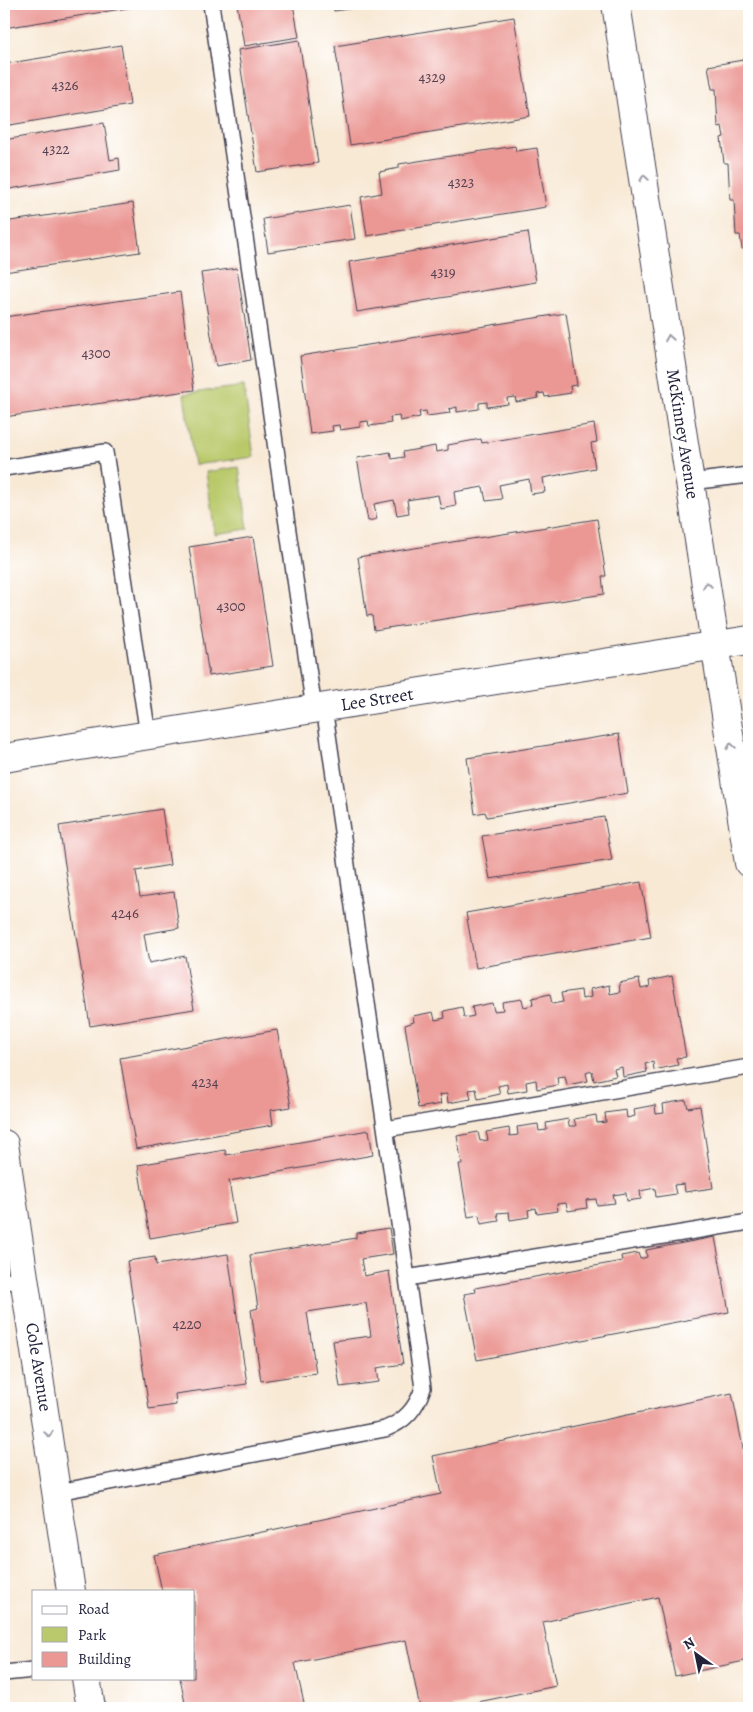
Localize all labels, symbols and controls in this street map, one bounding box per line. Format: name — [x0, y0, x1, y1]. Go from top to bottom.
house number: 4329 — [419, 67, 446, 87]
house number: 4326 — [51, 75, 79, 95]
house number: 4322 — [42, 139, 70, 159]
house number: 4323 — [448, 172, 474, 192]
one-way arrow — [639, 173, 649, 182]
house number: 4319 — [431, 262, 456, 282]
one-way arrow — [664, 334, 674, 343]
house number: 4300 — [81, 343, 111, 363]
street label: McKinney Avenue — [661, 367, 705, 501]
one-way arrow — [702, 581, 712, 590]
house number: 4300 — [216, 596, 246, 616]
street label: Lee Street — [339, 681, 415, 717]
one-way arrow — [727, 742, 737, 750]
house number: 4246 — [111, 903, 139, 923]
house number: 4234 — [192, 1072, 219, 1092]
house number: 4220 — [172, 1314, 202, 1334]
street label: Cole Avenue — [20, 1321, 58, 1413]
one-way arrow — [43, 1430, 54, 1438]
legend — [32, 1590, 195, 1680]
text: Road — [78, 1599, 110, 1619]
text: Park — [78, 1625, 107, 1645]
north arrow — [670, 1630, 720, 1680]
text: N — [680, 1633, 699, 1654]
text: Building — [78, 1649, 131, 1669]

